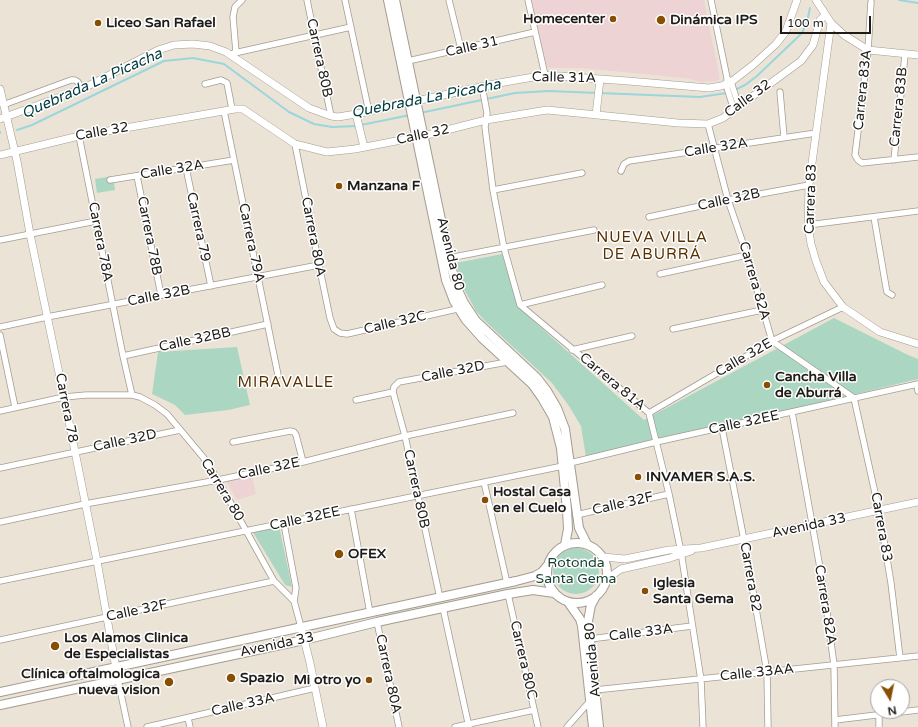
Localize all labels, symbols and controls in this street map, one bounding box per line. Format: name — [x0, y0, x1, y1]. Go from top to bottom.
scale bar — [782, 8, 873, 34]
place label: Homecenter — [523, 11, 605, 27]
place label: Dinámica IPS — [670, 12, 758, 28]
marker: Homecenter — [608, 14, 618, 24]
marker: Dinámica IPS — [655, 14, 667, 26]
place label: Liceo San Rafael — [106, 15, 216, 31]
text: 100 m — [787, 16, 824, 30]
street label: Carrera 80B — [302, 17, 336, 99]
marker: Liceo San Rafael — [93, 18, 103, 28]
street label: Calle 31 — [444, 33, 500, 61]
water label: Quebrada La Picacha — [19, 45, 165, 123]
street label: Carrera 83A — [850, 49, 876, 131]
street label: Carrera 83B — [886, 66, 912, 148]
street label: Calle 31A — [532, 69, 596, 87]
water label: Quebrada La Picacha — [350, 76, 502, 122]
street label: Calle 32 — [721, 76, 775, 122]
street label: Calle 32 — [74, 119, 130, 145]
street label: Calle 32 — [395, 121, 451, 149]
street label: Calle 32A — [683, 135, 749, 161]
street label: Calle 32A — [139, 157, 205, 183]
street label: Carrera 83 — [801, 163, 821, 235]
place label: Manzana F — [347, 178, 420, 194]
marker: Manzana F — [334, 181, 344, 191]
street label: Calle 32B — [696, 185, 762, 215]
street label: Carrera 79 — [182, 191, 214, 263]
street label: Carrera 78B — [133, 195, 165, 277]
street label: Carrera 80A — [297, 196, 329, 278]
street label: Carrera 78A — [84, 201, 116, 283]
street label: Carrera 79A — [234, 202, 268, 284]
street label: Avenida 80 — [433, 216, 467, 292]
district label: NUEVA VILLA DE ABURRÁ — [596, 229, 708, 264]
street label: Carrera 82A — [735, 240, 773, 322]
street label: Calle 32B — [126, 282, 192, 310]
street label: Calle 32C — [362, 308, 428, 338]
street label: Calle 32BB — [157, 324, 233, 356]
street label: Calle 32E — [713, 335, 775, 381]
street label: Carrera 81A — [576, 350, 648, 414]
street label: Calle 32D — [420, 358, 486, 386]
place label: Cancha Villa de Aburrá — [775, 369, 857, 402]
street label: Carrera 78 — [51, 372, 81, 444]
district label: MIRAVALLE — [238, 374, 334, 392]
marker: Cancha Villa de Aburrá — [762, 380, 772, 390]
street label: Calle 32EE — [707, 407, 781, 439]
street label: Calle 32D — [92, 426, 158, 456]
street label: Carrera 80B — [399, 448, 433, 530]
street label: Calle 32E — [237, 454, 301, 484]
street label: Carrera 80 — [197, 455, 247, 525]
place label: INVAMER S.A.S. — [646, 469, 755, 485]
marker: INVAMER S.A.S. — [633, 472, 643, 482]
place label: Hostal Casa en el Cuelo — [493, 484, 571, 516]
street label: Calle 32F — [591, 489, 655, 519]
street label: Carrera 83 — [867, 491, 895, 563]
marker: Hostal Casa en el Cuelo — [480, 495, 490, 505]
street label: Calle 32EE — [268, 503, 342, 535]
street label: Avenida 33 — [771, 510, 847, 542]
street label: Carrera 82 — [736, 541, 764, 613]
place label: OFEX — [348, 546, 386, 562]
marker: OFEX — [333, 548, 345, 560]
park label: Rotonda Santa Gema — [536, 555, 616, 588]
street label: Carrera 82A — [810, 564, 840, 646]
place label: Iglesia Santa Gema — [653, 575, 734, 608]
marker: Iglesia Santa Gema — [640, 586, 650, 596]
street label: Calle 32F — [105, 596, 169, 626]
street label: Carrera 80C — [506, 619, 540, 701]
street label: Calle 33A — [608, 621, 674, 645]
street label: Avenida 80 — [581, 622, 605, 698]
street label: Avenida 33 — [239, 629, 315, 661]
place label: Los Alamos Clinica de Especialistas — [64, 630, 188, 662]
street label: Carrera 80A — [371, 633, 405, 715]
marker: Los Alamos Clinica de Especialistas — [49, 640, 61, 652]
street label: Calle 33AA — [719, 661, 795, 685]
place label: Clínica oftalmologica nueva vision — [21, 666, 160, 698]
place label: Spazio — [240, 670, 284, 686]
marker: Spazio — [225, 672, 237, 684]
place label: Mi otro yo — [293, 672, 361, 688]
marker: Mi otro yo — [364, 675, 374, 685]
marker: Clínica oftalmologica nueva vision — [163, 676, 175, 688]
north arrow — [870, 679, 910, 719]
street label: Calle 33A — [210, 690, 276, 720]
text: N — [887, 703, 897, 717]

